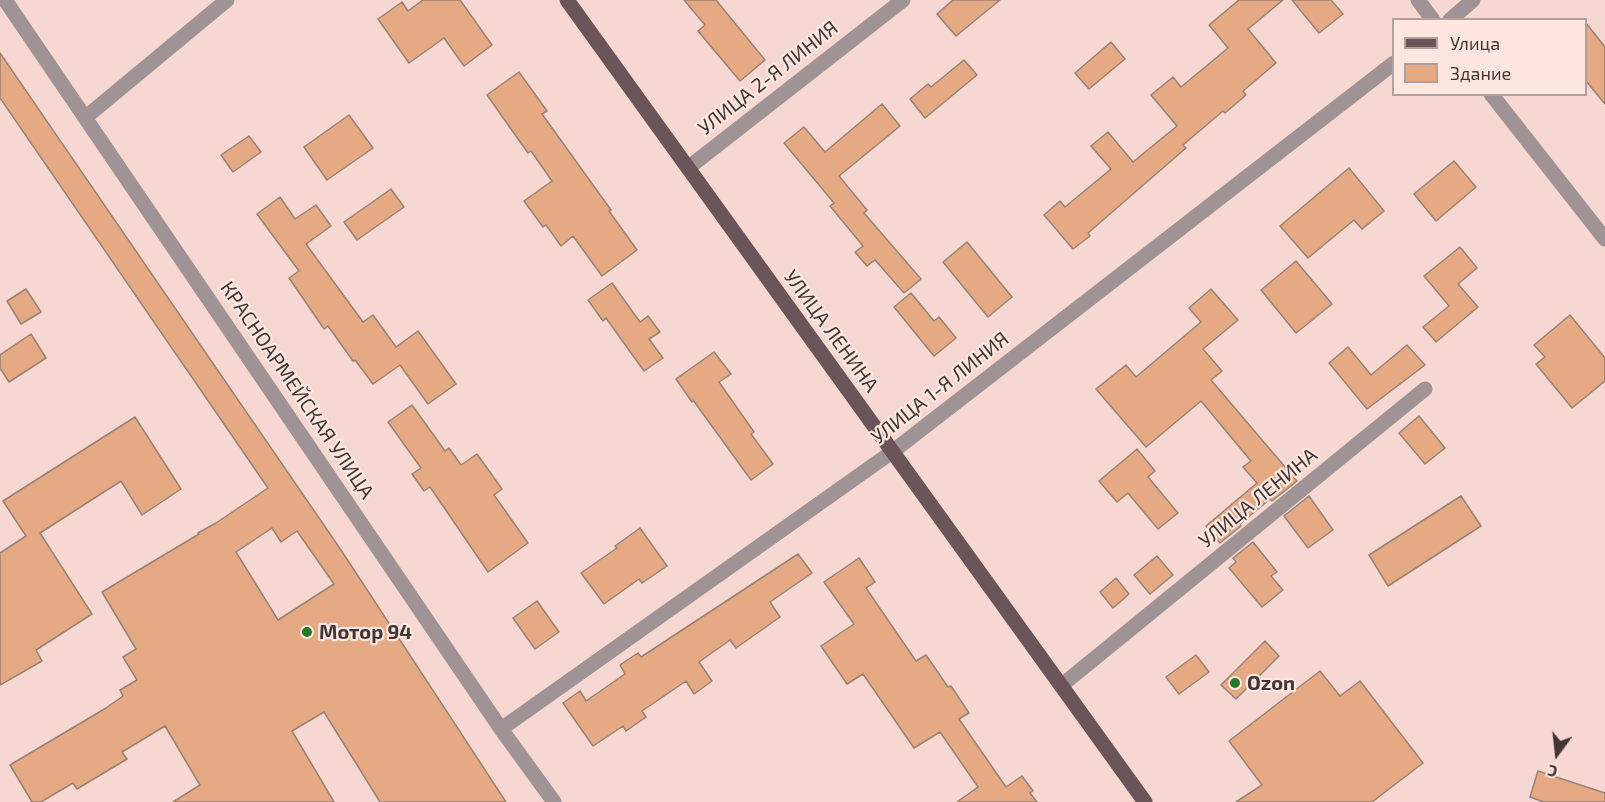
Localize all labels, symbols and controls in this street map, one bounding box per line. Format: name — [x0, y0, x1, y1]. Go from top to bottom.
street label: УЛИЦА 2-Я ЛИНИЯ — [693, 16, 843, 140]
legend — [1392, 18, 1587, 96]
text: Улица — [1450, 32, 1500, 54]
text: Здание — [1450, 62, 1511, 84]
street label: УЛИЦА ЛЕНИНА — [779, 265, 883, 397]
street label: КРАСНОАРМЕЙСКАЯ УЛИЦА — [215, 277, 379, 503]
street label: УЛИЦА 1-Я ЛИНИЯ — [866, 327, 1014, 449]
street label: УЛИЦА ЛЕНИНА — [1194, 443, 1322, 553]
place label: Мотор 94 — [319, 620, 412, 644]
marker: Мотор 94 — [300, 625, 314, 639]
place label: Ozon — [1247, 671, 1295, 695]
marker: Ozon — [1228, 676, 1242, 690]
north arrow — [1527, 724, 1587, 784]
text: С — [1545, 761, 1559, 782]

